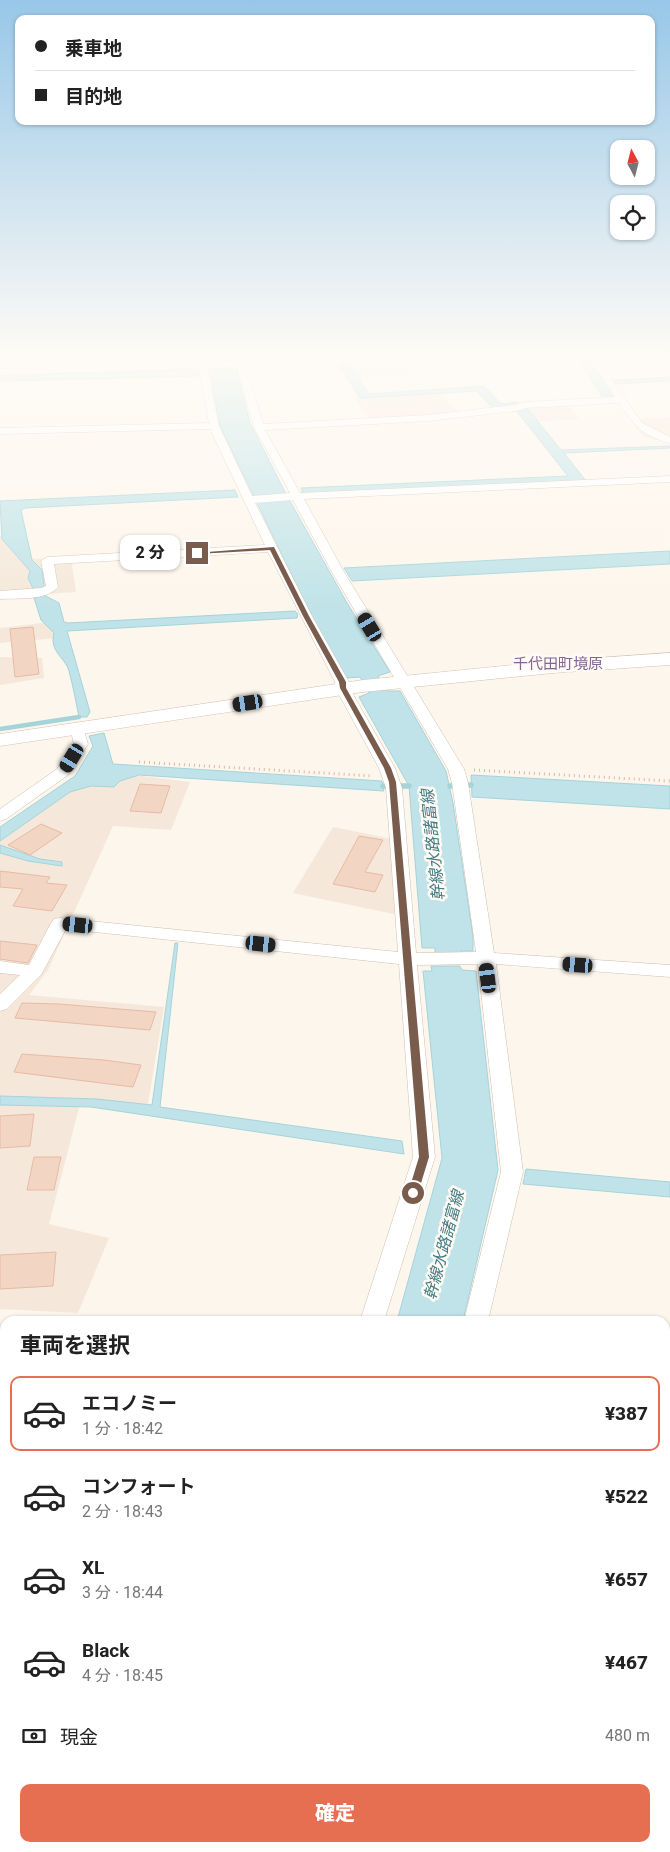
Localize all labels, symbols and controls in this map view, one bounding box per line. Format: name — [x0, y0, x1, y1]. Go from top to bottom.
text: 乗車地 — [65, 37, 122, 60]
text: 目的地 — [65, 85, 122, 108]
north arrow — [610, 140, 655, 185]
map controls — [610, 140, 655, 240]
button: locate — [610, 195, 655, 240]
callout: 2 分 — [120, 536, 180, 570]
route end — [186, 542, 208, 564]
text: 2 分 — [135, 543, 165, 562]
car — [355, 610, 384, 644]
district label: 千代田町境原 — [513, 655, 603, 673]
car — [232, 693, 263, 713]
car — [57, 741, 86, 775]
water label: 幹線水路諸富線 — [417, 786, 448, 902]
car — [62, 916, 93, 934]
car — [245, 935, 276, 953]
car — [562, 956, 593, 974]
car — [478, 962, 497, 994]
route start — [402, 1182, 424, 1204]
water label: 幹線水路諸富線 — [420, 1187, 468, 1302]
text: 車両を選択 — [20, 1333, 130, 1358]
icon: car — [22, 1391, 67, 1436]
text: エコノミー — [82, 1392, 177, 1415]
text: ¥387 — [605, 1402, 648, 1425]
text: 1 分 · 18:42 — [82, 1419, 163, 1438]
icon: car — [22, 1474, 67, 1519]
text: コンフォート — [82, 1475, 195, 1498]
text: ¥522 — [605, 1485, 648, 1508]
text: 2 分 · 18:43 — [82, 1502, 163, 1521]
text: XL — [82, 1556, 104, 1579]
icon: car — [22, 1557, 67, 1602]
text: ¥657 — [605, 1568, 648, 1591]
text: 3 分 · 18:44 — [82, 1583, 163, 1602]
text: Black — [82, 1639, 129, 1662]
icon: car — [22, 1640, 67, 1685]
text: ¥467 — [605, 1651, 648, 1674]
text: 4 分 · 18:45 — [82, 1666, 163, 1685]
icon: cash — [20, 1722, 48, 1750]
text: 現金 — [60, 1726, 98, 1749]
text: 480 m — [605, 1726, 650, 1745]
button: 確定 — [20, 1784, 650, 1842]

